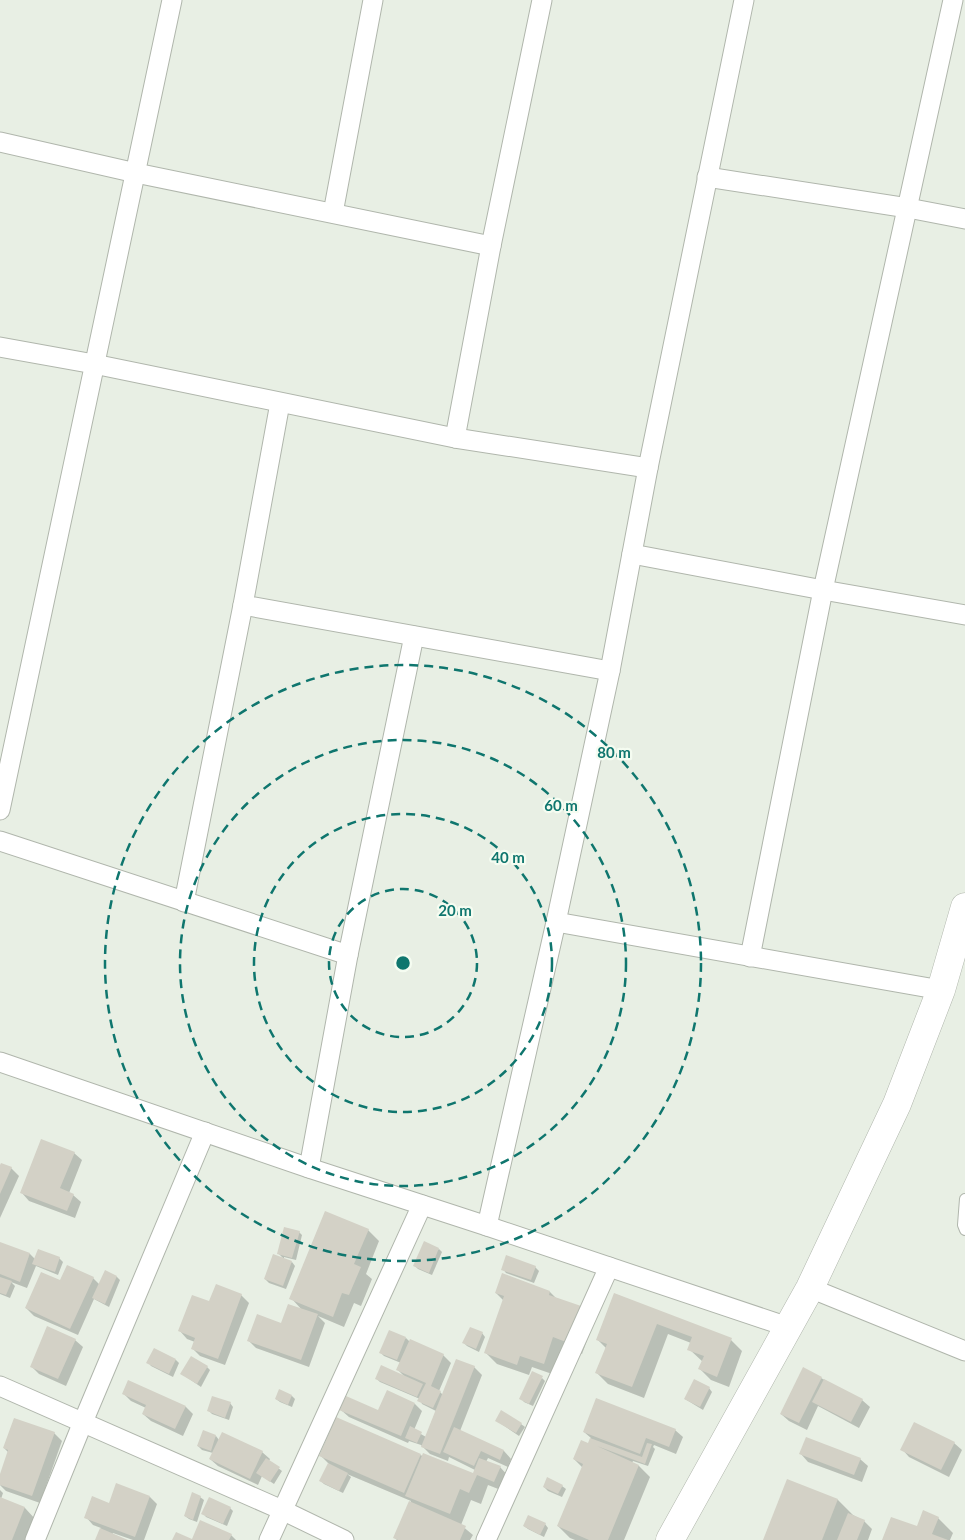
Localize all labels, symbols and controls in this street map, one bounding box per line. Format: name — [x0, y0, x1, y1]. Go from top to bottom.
text: 80 m — [597, 743, 631, 761]
text: 60 m — [544, 796, 578, 814]
text: 40 m — [491, 848, 525, 866]
text: 20 m — [438, 901, 472, 919]
centre of rings — [394, 954, 412, 972]

